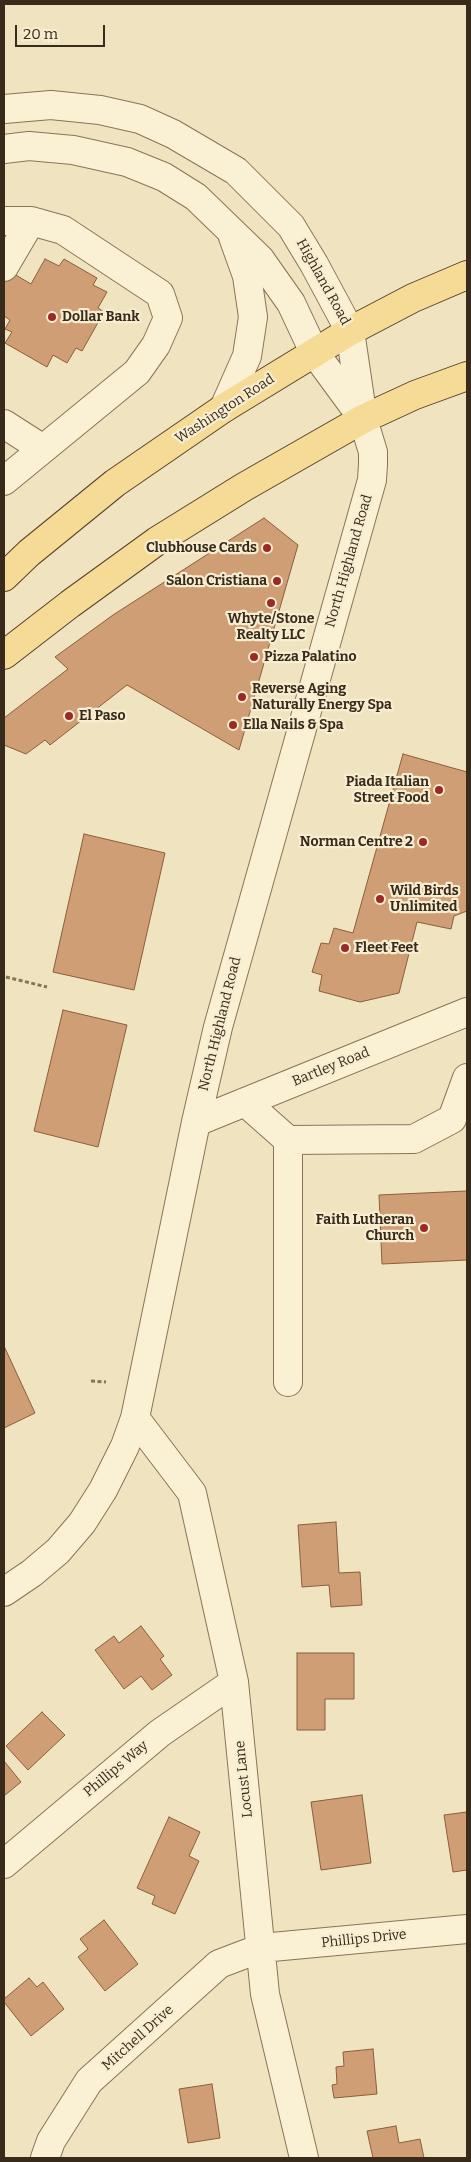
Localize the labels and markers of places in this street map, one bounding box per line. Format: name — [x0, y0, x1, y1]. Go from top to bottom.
place label: Dollar Bank — [62, 309, 140, 325]
marker: Dollar Bank — [46, 311, 58, 323]
place label: Clubhouse Cards — [146, 540, 257, 556]
marker: Clubhouse Cards — [261, 542, 273, 554]
place label: Salon Cristiana — [166, 573, 267, 589]
marker: Salon Cristiana — [271, 575, 283, 587]
marker: Whyte/Stone Realty LLC — [265, 597, 277, 609]
place label: Whyte/Stone Realty LLC — [228, 611, 314, 644]
place label: Pizza Palatino — [264, 649, 357, 665]
marker: Pizza Palatino — [248, 651, 260, 663]
place label: Reverse Aging Naturally Energy Spa — [252, 681, 392, 714]
marker: Reverse Aging Naturally Energy Spa — [236, 691, 248, 703]
place label: El Paso — [79, 708, 125, 724]
marker: El Paso — [63, 710, 75, 722]
place label: Ella Nails & Spa — [243, 717, 344, 733]
marker: Ella Nails & Spa — [227, 719, 239, 731]
place label: Piada Italian Street Food — [346, 774, 429, 806]
marker: Piada Italian Street Food — [433, 784, 445, 796]
place label: Norman Centre 2 — [300, 834, 413, 850]
marker: Norman Centre 2 — [417, 836, 429, 848]
place label: Wild Birds Unlimited — [390, 883, 459, 916]
marker: Wild Birds Unlimited — [374, 893, 386, 905]
place label: Fleet Feet — [355, 940, 419, 956]
marker: Fleet Feet — [339, 942, 351, 954]
place label: Faith Lutheran Church — [316, 1212, 414, 1244]
marker: Faith Lutheran Church — [418, 1222, 430, 1234]

